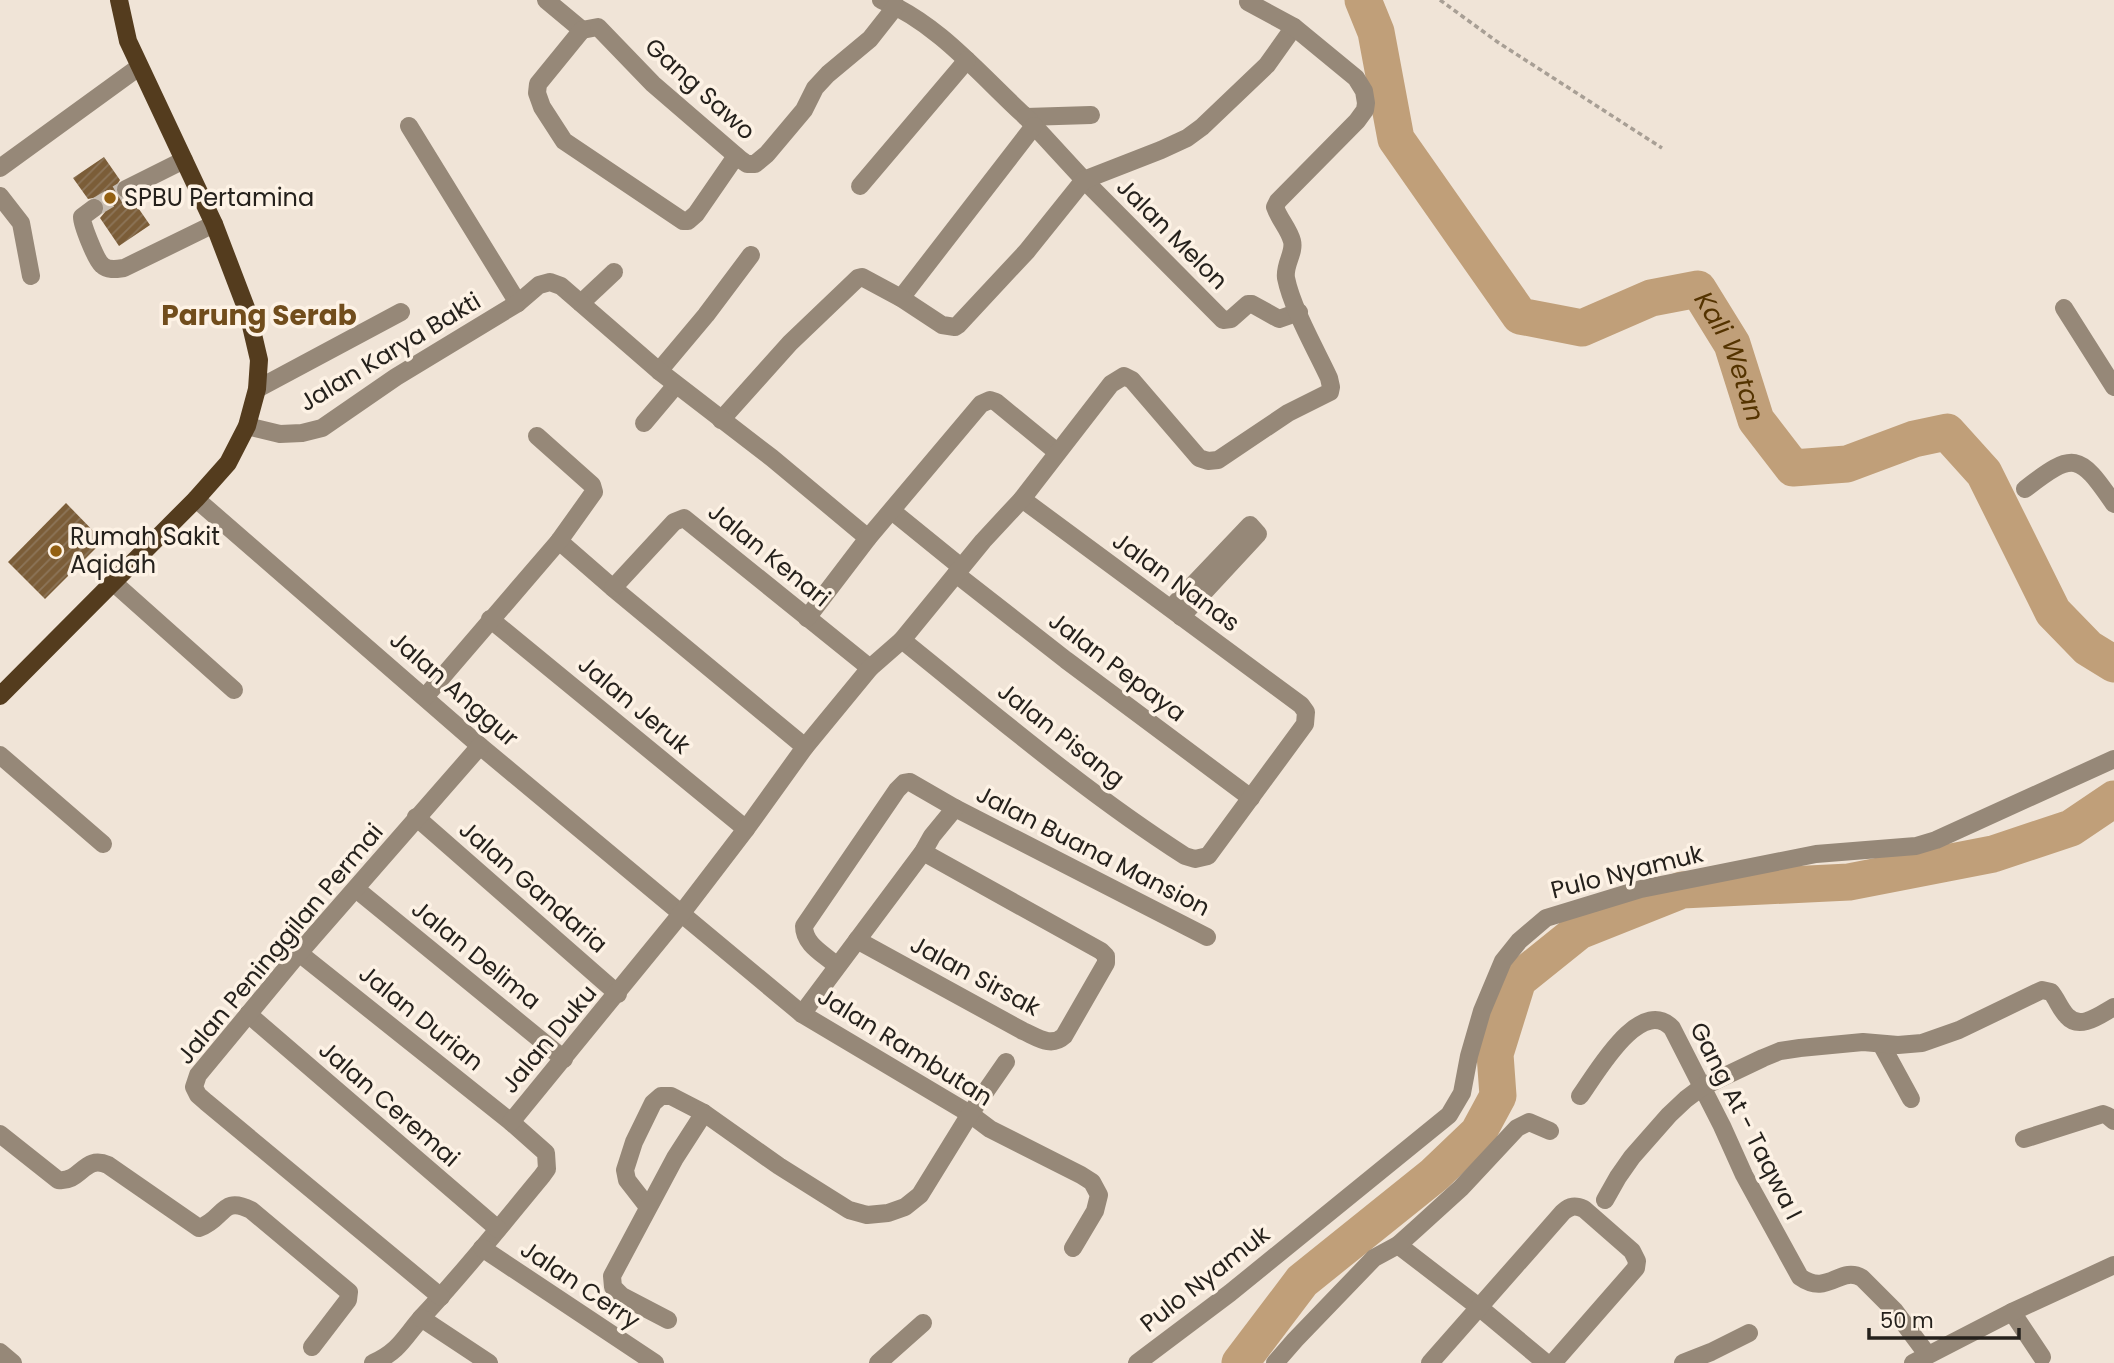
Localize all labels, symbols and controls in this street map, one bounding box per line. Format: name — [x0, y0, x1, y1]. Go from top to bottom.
street label: Gang Sawo — [638, 30, 763, 147]
street label: Jalan Melon — [1109, 171, 1235, 297]
place label: SPBU Pertamina — [124, 181, 314, 214]
marker: SPBU Pertamina — [102, 190, 118, 206]
street label: Jalan Karya Bakti — [293, 284, 487, 419]
water label: Kali Wetan — [1686, 284, 1773, 426]
district label: Parung Serab — [161, 296, 357, 335]
street label: Jalan Kenari — [701, 495, 837, 614]
place label: Rumah Sakit Aqidah — [70, 520, 220, 581]
street label: Jalan Nanas — [1106, 524, 1247, 639]
marker: Rumah Sakit Aqidah — [48, 543, 64, 559]
street label: Jalan Pepaya — [1042, 604, 1193, 729]
street label: Jalan Anggur — [383, 623, 526, 754]
street label: Jalan Jeruk — [571, 648, 698, 762]
street label: Jalan Pisang — [991, 675, 1132, 795]
street label: Jalan Buana Mansion — [971, 777, 1216, 924]
street label: Jalan Gandaria — [452, 813, 615, 960]
street label: Jalan Peninggilan Permai — [169, 816, 390, 1071]
street label: Pulo Nyamuk — [1547, 836, 1707, 906]
street label: Jalan Delima — [405, 892, 548, 1017]
street label: Jalan Sirsak — [904, 927, 1047, 1024]
street label: Jalan Durian — [352, 957, 491, 1078]
street label: Jalan Duku — [493, 977, 604, 1100]
street label: Jalan Rambutan — [812, 980, 999, 1114]
street label: Gang At - Taqwa I — [1682, 1016, 1811, 1225]
street label: Jalan Ceremai — [312, 1033, 467, 1174]
street label: Pulo Nyamuk — [1133, 1217, 1277, 1340]
street label: Jalan Cerry — [514, 1232, 647, 1337]
scale bar — [1869, 1296, 2020, 1340]
text: 50 m — [1880, 1306, 1934, 1335]

